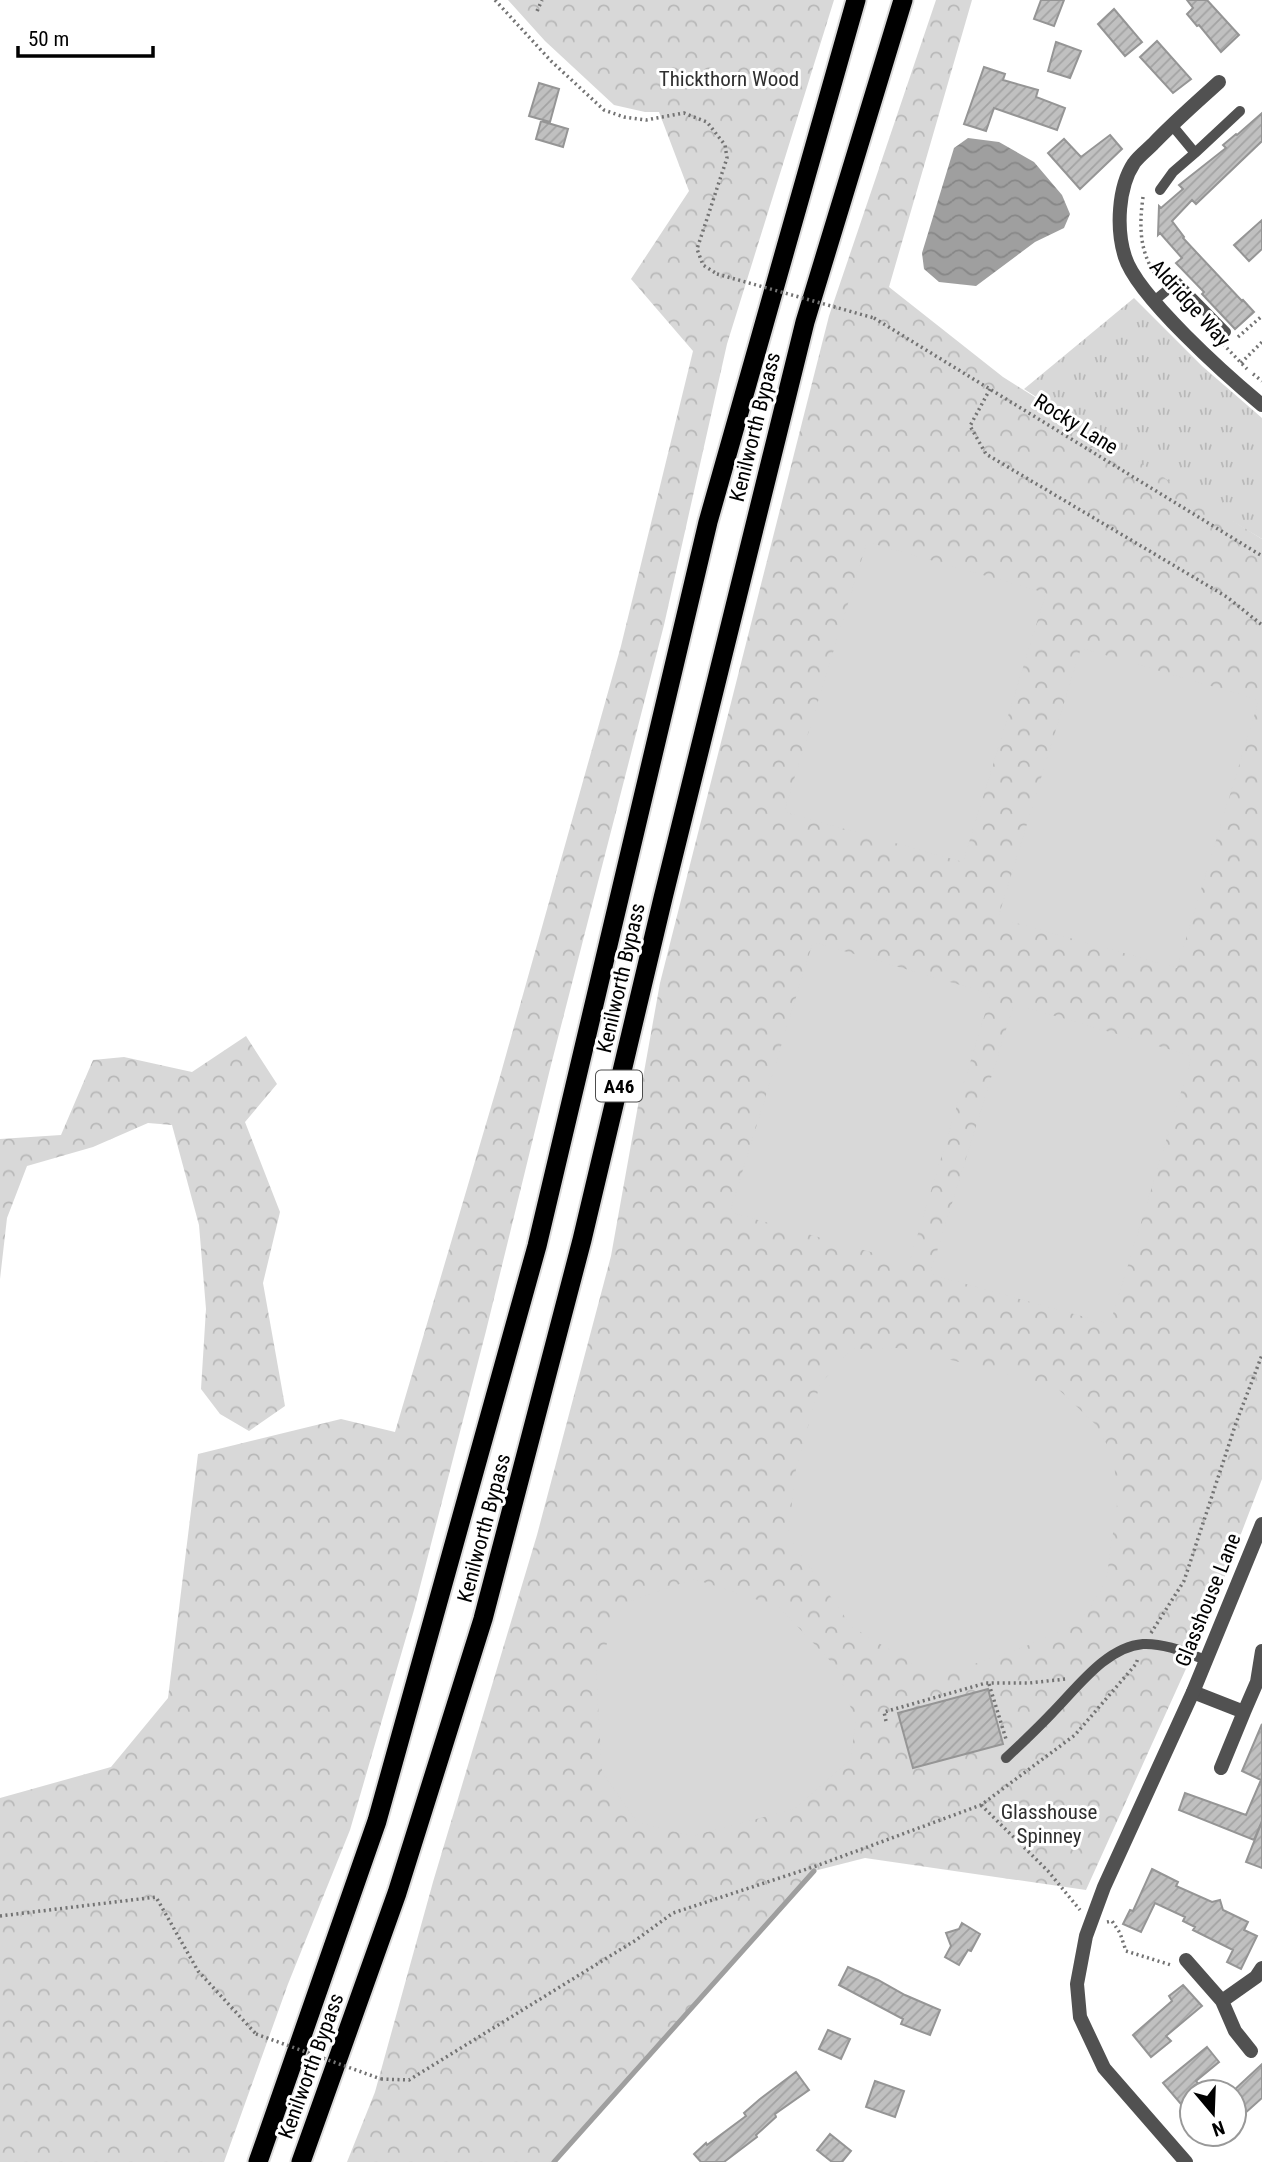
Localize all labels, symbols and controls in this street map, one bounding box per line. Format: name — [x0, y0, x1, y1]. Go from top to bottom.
scale bar — [18, 14, 152, 58]
text: 50 m — [28, 27, 69, 51]
park label: Thickthorn Wood — [659, 67, 799, 91]
street label: Aldridge Way — [1145, 255, 1235, 351]
street label: Kenilworth Bypass — [725, 350, 785, 504]
street label: Rocky Lane — [1030, 389, 1123, 459]
street label: Kenilworth Bypass — [592, 901, 650, 1055]
road number: A46 — [596, 1070, 642, 1102]
street label: Kenilworth Bypass — [453, 1451, 515, 1605]
street label: Glasshouse Lane — [1170, 1530, 1246, 1670]
park label: Glasshouse Spinney — [1001, 1800, 1097, 1848]
street label: Kenilworth Bypass — [274, 1990, 348, 2142]
north arrow — [1178, 2078, 1248, 2148]
text: N — [1209, 2116, 1228, 2141]

